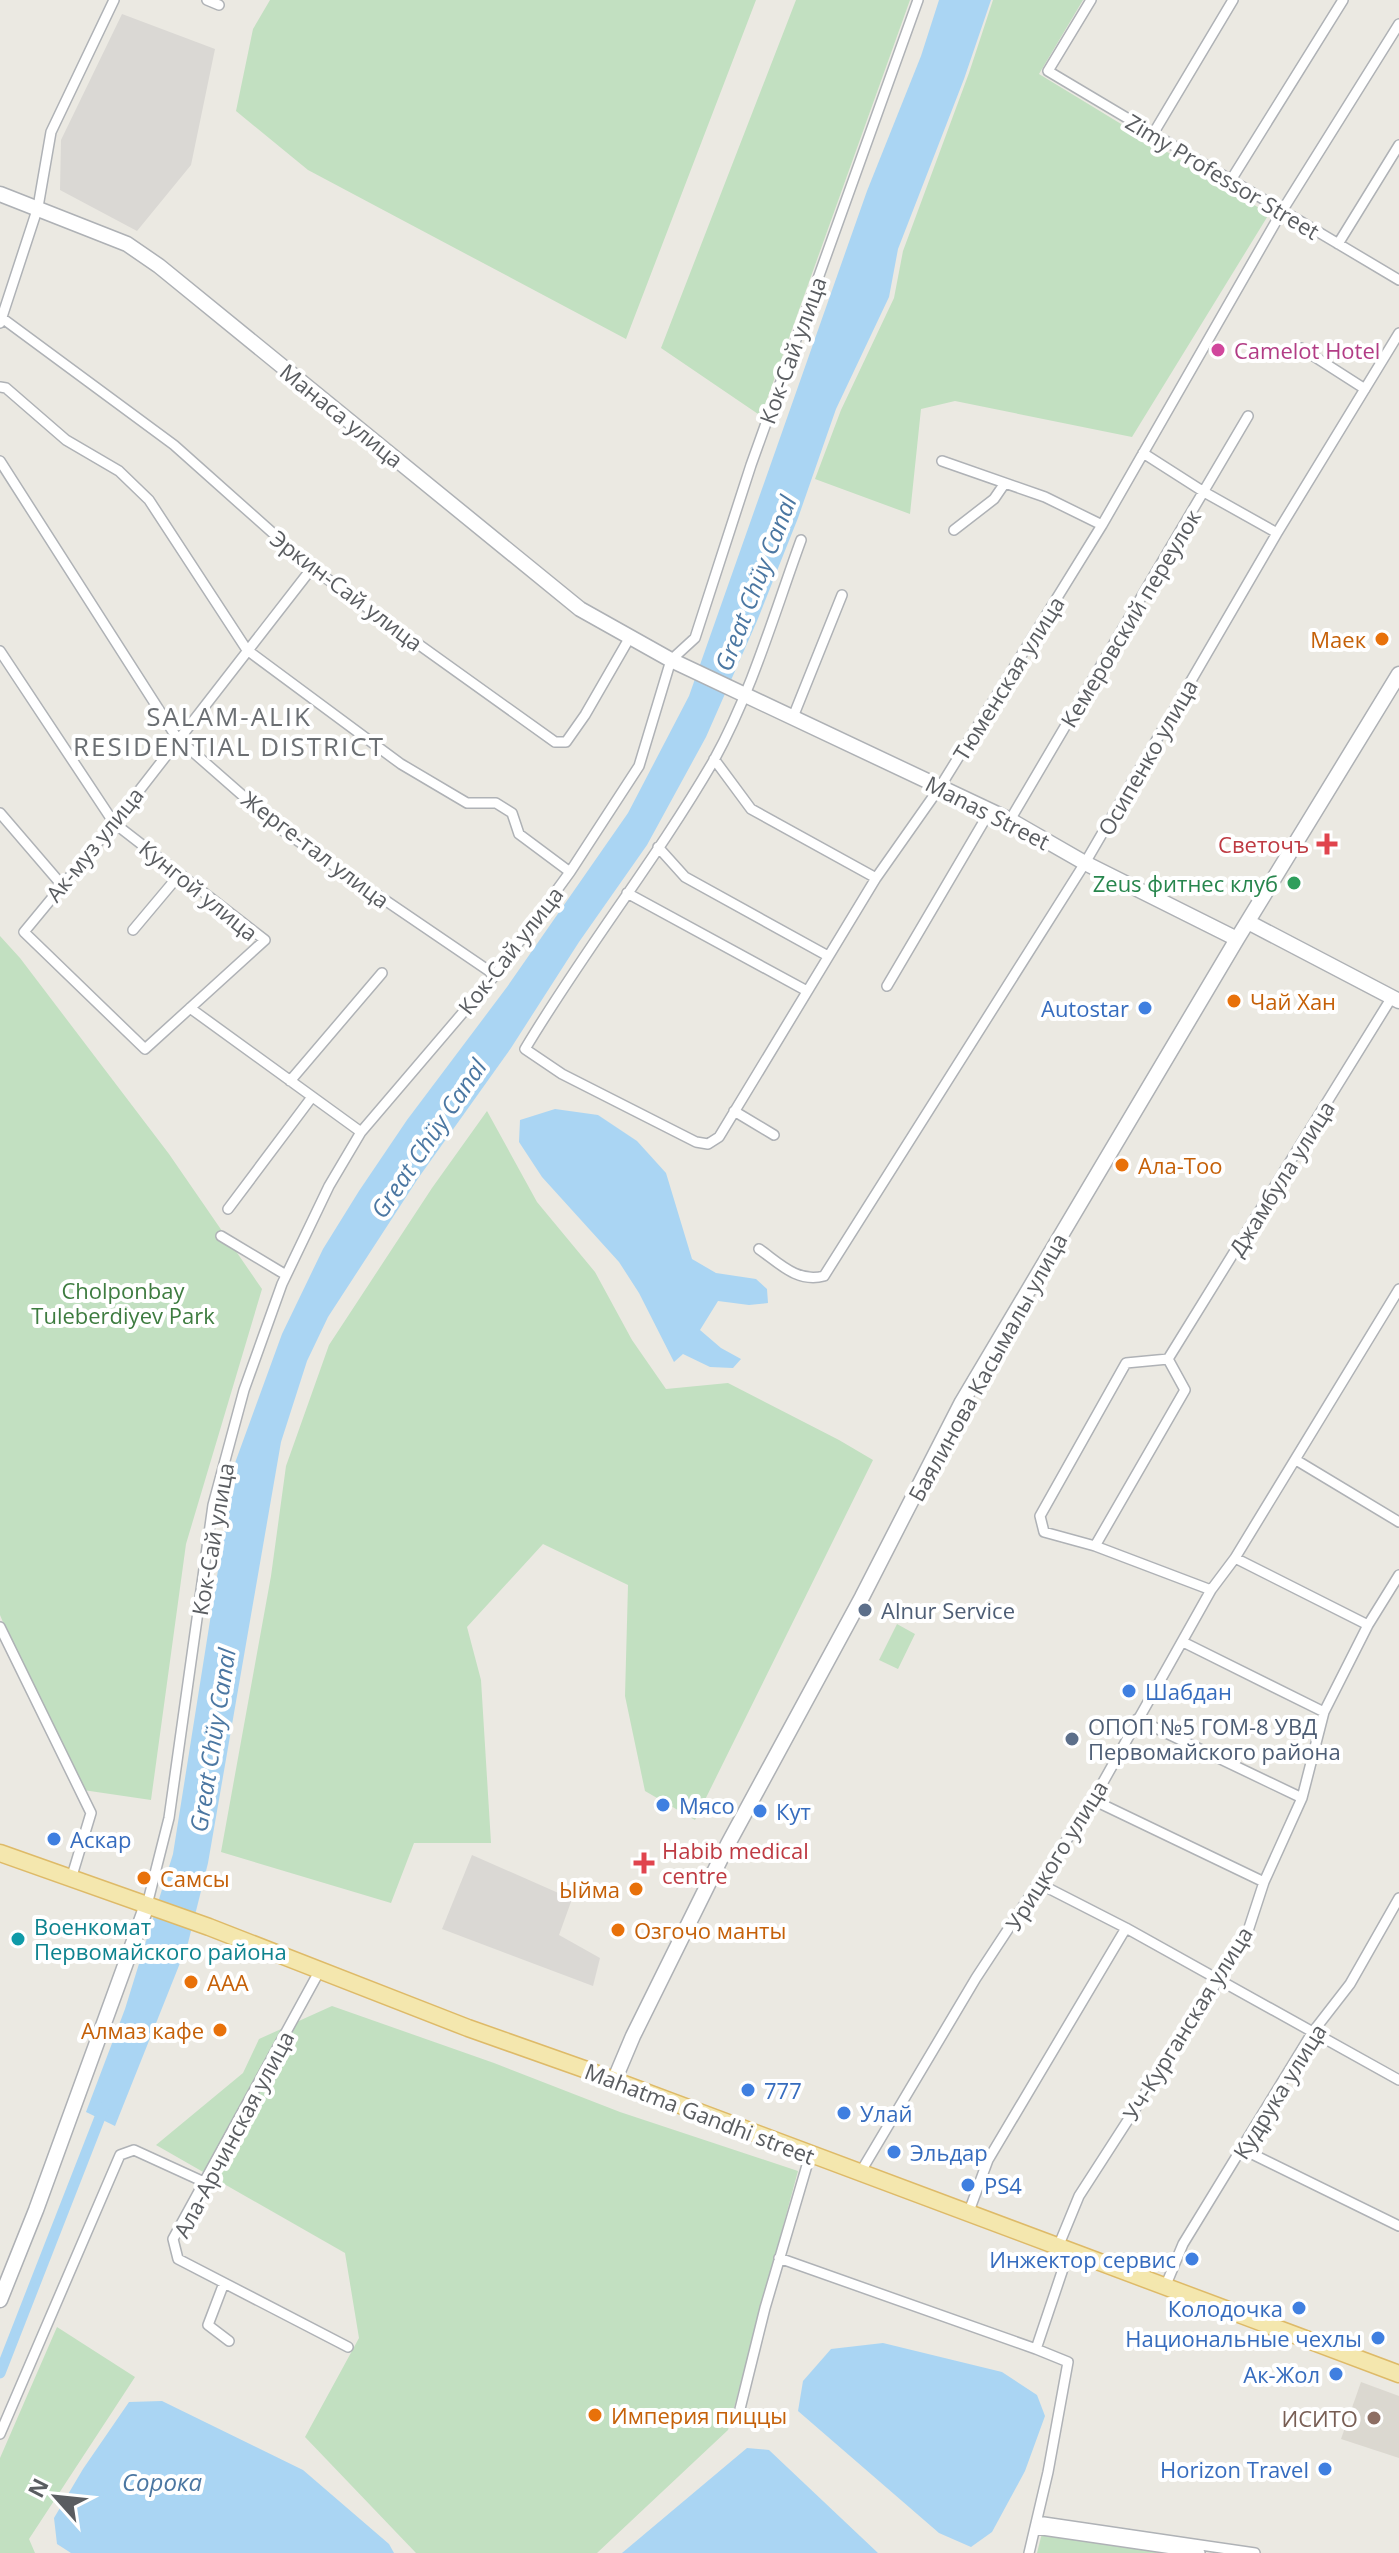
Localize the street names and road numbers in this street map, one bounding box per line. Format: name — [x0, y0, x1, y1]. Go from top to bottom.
street label: Zimy Professor Street — [1121, 106, 1325, 246]
street label: Кок-Сай улица — [751, 272, 833, 428]
street label: Манаса улица — [274, 356, 410, 474]
street label: Кемеровский переулок — [1053, 503, 1207, 733]
street label: Эркин-Сай улица — [265, 523, 429, 657]
street label: Тюменская улица — [945, 590, 1071, 766]
street label: Осипенко улица — [1090, 674, 1204, 840]
street label: Manas Street — [921, 768, 1055, 856]
street label: Ак-муз улица — [38, 780, 150, 908]
street label: Жерге-тал улица — [236, 784, 396, 914]
street label: Кунгой улица — [133, 833, 265, 947]
street label: Кок-Сай улица — [451, 880, 569, 1020]
street label: Джамбула улица — [1221, 1095, 1341, 1261]
street label: Баялинова Касымалы улица — [901, 1227, 1073, 1507]
street label: Кок-Сай улица — [184, 1460, 240, 1618]
street label: Урицкого улица — [998, 1774, 1114, 1936]
street label: Уч-Курганская улица — [1115, 1920, 1259, 2126]
street label: Кудрука улица — [1225, 2018, 1333, 2164]
street label: Ала-Арчинская улица — [166, 2025, 300, 2243]
street label: Mahatma Gandhi street — [581, 2055, 819, 2171]

